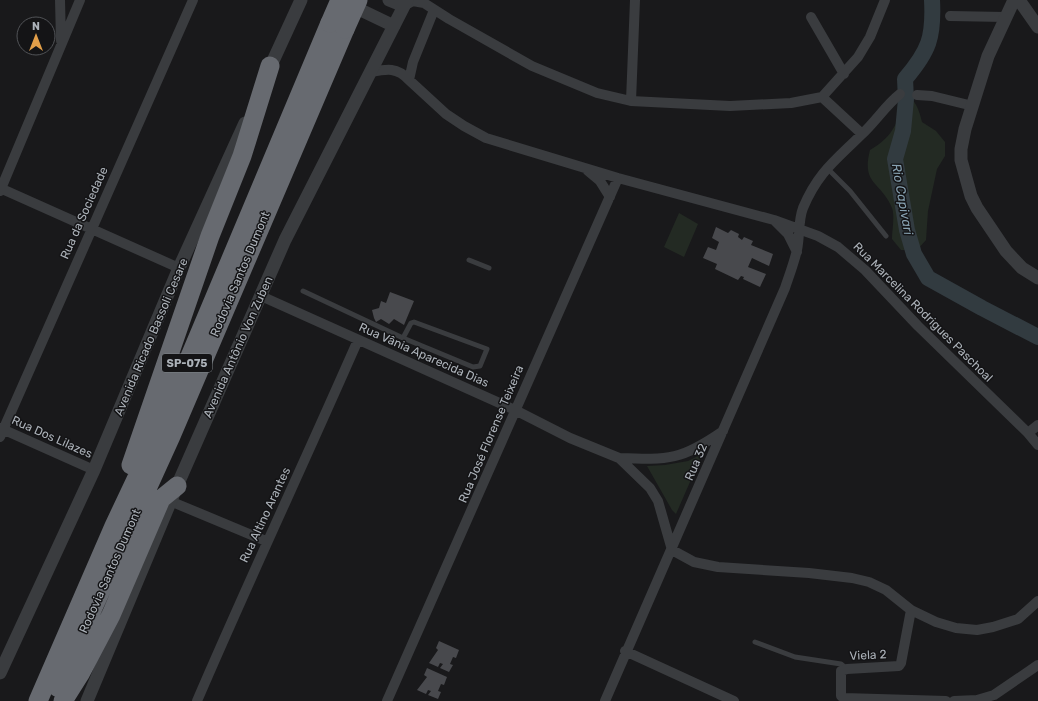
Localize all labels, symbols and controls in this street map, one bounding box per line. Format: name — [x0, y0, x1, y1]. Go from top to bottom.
north arrow — [16, 16, 56, 56]
text: N — [32, 20, 40, 33]
water label: Rio Capivari — [889, 162, 916, 237]
street label: Rua da Sociedade — [57, 164, 111, 261]
street label: Rodovia Santos Dumont — [207, 209, 273, 339]
street label: Rua Marcelina Rodrigues Paschoal — [850, 239, 996, 385]
street label: Avenida Ricado Bassoli Cesare — [111, 256, 191, 418]
street label: Avenida Antônio Von Zuben — [200, 274, 276, 420]
street label: Rua Vânia Aparecida Dias — [357, 320, 491, 390]
road number: SP-075 — [162, 354, 212, 372]
street label: Rua José Florense Teixeira — [456, 363, 526, 505]
street label: Rua Dos Lilazes — [9, 413, 95, 461]
street label: Rua 32 — [682, 441, 710, 483]
street label: Rua Altino Arantes — [237, 465, 293, 565]
street label: Rodovia Santos Dumont — [76, 506, 144, 635]
street label: Viela 2 — [849, 647, 887, 663]

